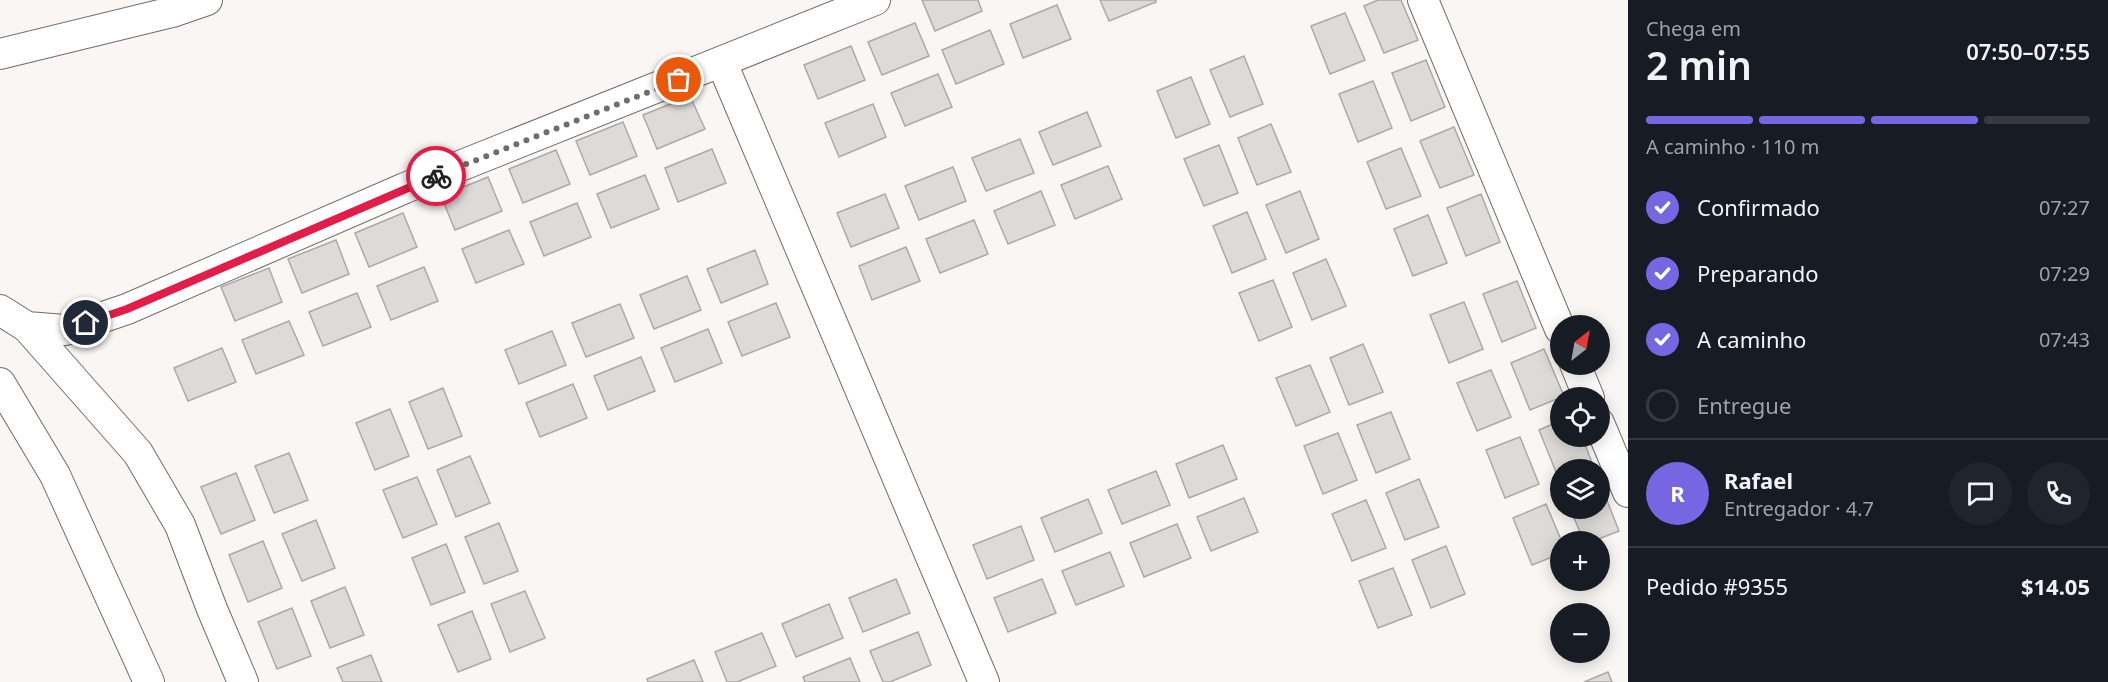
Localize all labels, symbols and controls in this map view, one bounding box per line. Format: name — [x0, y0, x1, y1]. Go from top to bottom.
text: Chega em — [1646, 15, 1741, 42]
text: 07:50–07:55 — [1966, 36, 2090, 66]
text: 2 min — [1646, 38, 1752, 91]
pin — [653, 54, 704, 105]
icon: bag — [662, 63, 695, 96]
text: A caminho · 110 m — [1646, 133, 1819, 160]
courier — [406, 146, 466, 206]
icon: bike — [420, 160, 453, 193]
icon: check — [1646, 191, 1679, 224]
text: Confirmado — [1697, 192, 1820, 222]
text: 07:27 — [2039, 194, 2090, 221]
icon: check — [1646, 257, 1679, 290]
text: Preparando — [1697, 258, 1819, 288]
text: 07:29 — [2039, 260, 2090, 287]
pin — [60, 297, 111, 348]
icon: home — [69, 306, 102, 339]
north arrow — [1550, 315, 1610, 375]
map controls — [1550, 315, 1610, 663]
icon: check — [1646, 323, 1679, 356]
text: A caminho — [1697, 324, 1806, 354]
text: 07:43 — [2039, 326, 2090, 353]
button: locate — [1550, 387, 1610, 447]
text: Entregue — [1697, 390, 1791, 420]
button: layers — [1550, 459, 1610, 519]
button: chat — [1949, 462, 2012, 525]
button: phone — [2027, 462, 2090, 525]
text: Rafael — [1724, 465, 1793, 495]
text: R — [1670, 478, 1685, 508]
text: Entregador · 4.7 — [1724, 495, 1874, 522]
button: + — [1550, 531, 1610, 591]
text: Pedido #9355 — [1646, 571, 1788, 601]
text: $14.05 — [2021, 571, 2090, 601]
button: − — [1550, 603, 1610, 663]

